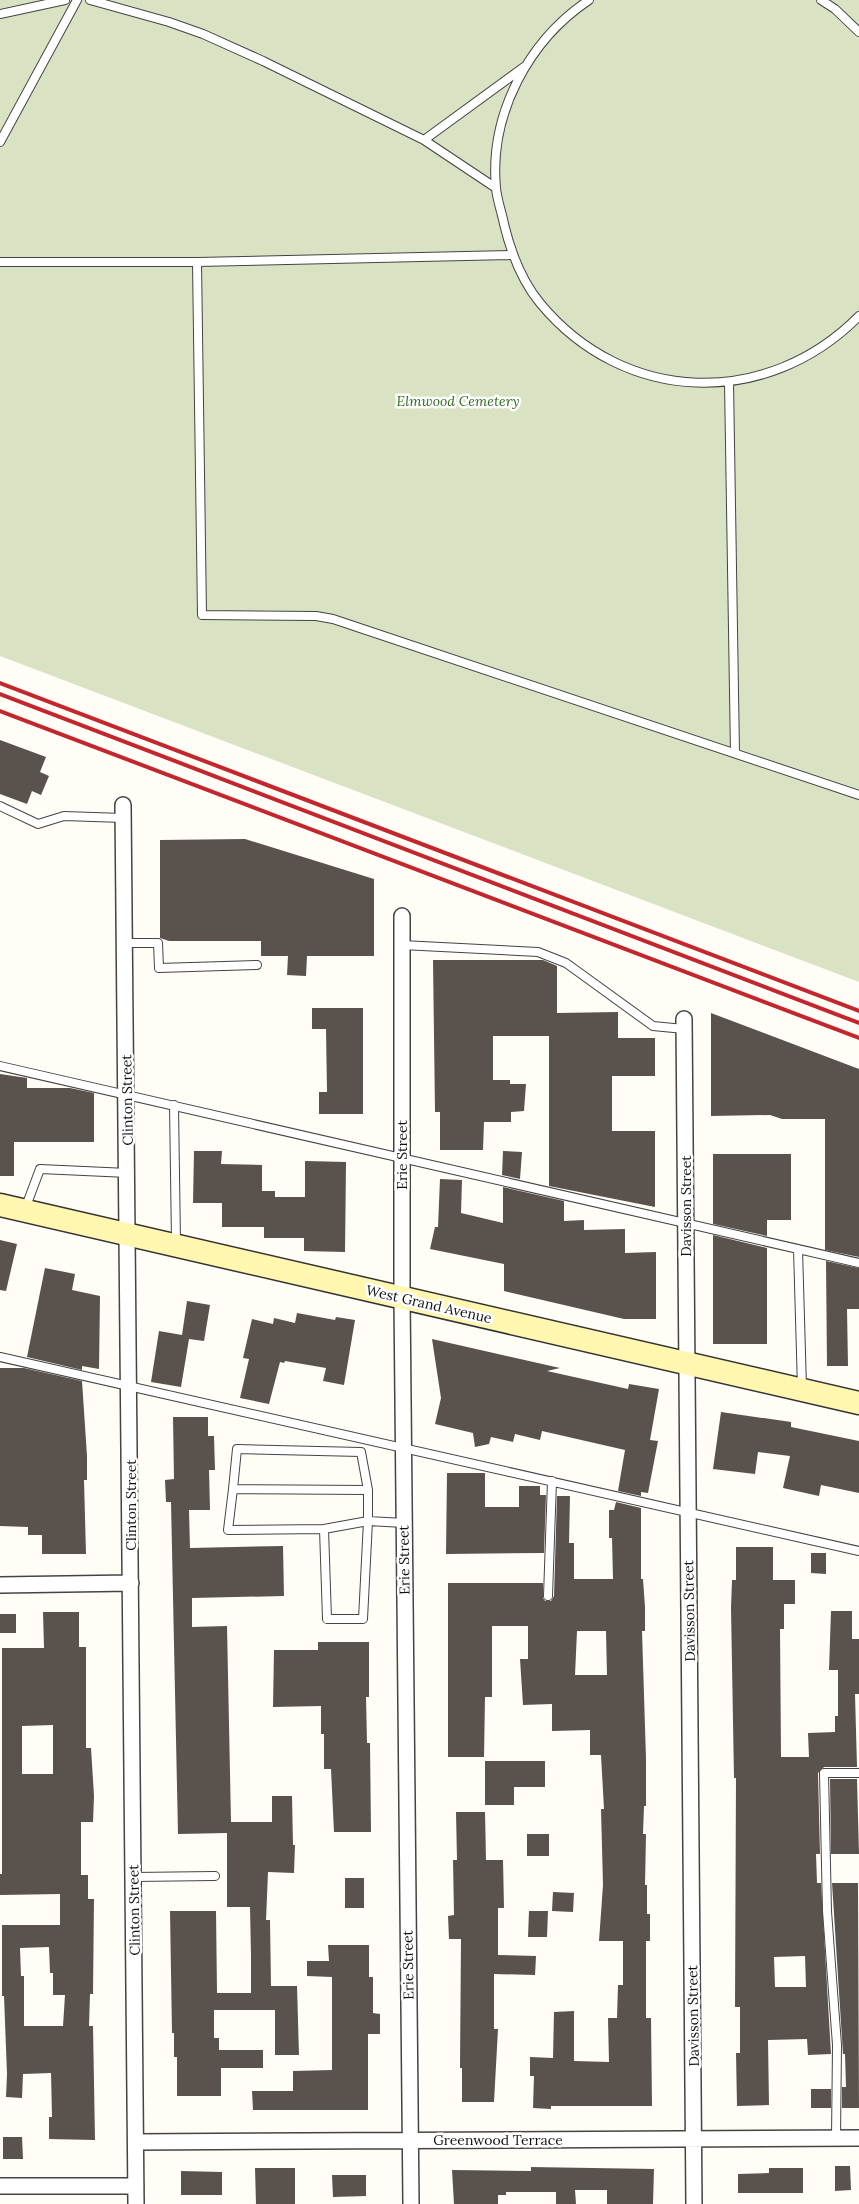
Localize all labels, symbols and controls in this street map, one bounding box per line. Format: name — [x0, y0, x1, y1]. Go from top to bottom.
park label: Elmwood Cemetery — [397, 392, 519, 410]
street label: Clinton Street — [117, 1054, 137, 1146]
street label: Erie Street — [393, 1120, 411, 1190]
street label: Davisson Street — [677, 1155, 695, 1257]
street label: West Grand Avenue — [364, 1281, 494, 1327]
street label: Clinton Street — [122, 1459, 140, 1551]
street label: Erie Street — [394, 1524, 414, 1595]
street label: Davisson Street — [679, 1560, 699, 1662]
street label: Clinton Street — [124, 1864, 144, 1956]
street label: Erie Street — [398, 1929, 418, 2000]
street label: Davisson Street — [683, 1965, 703, 2067]
street label: Greenwood Terrace — [433, 2131, 563, 2149]

